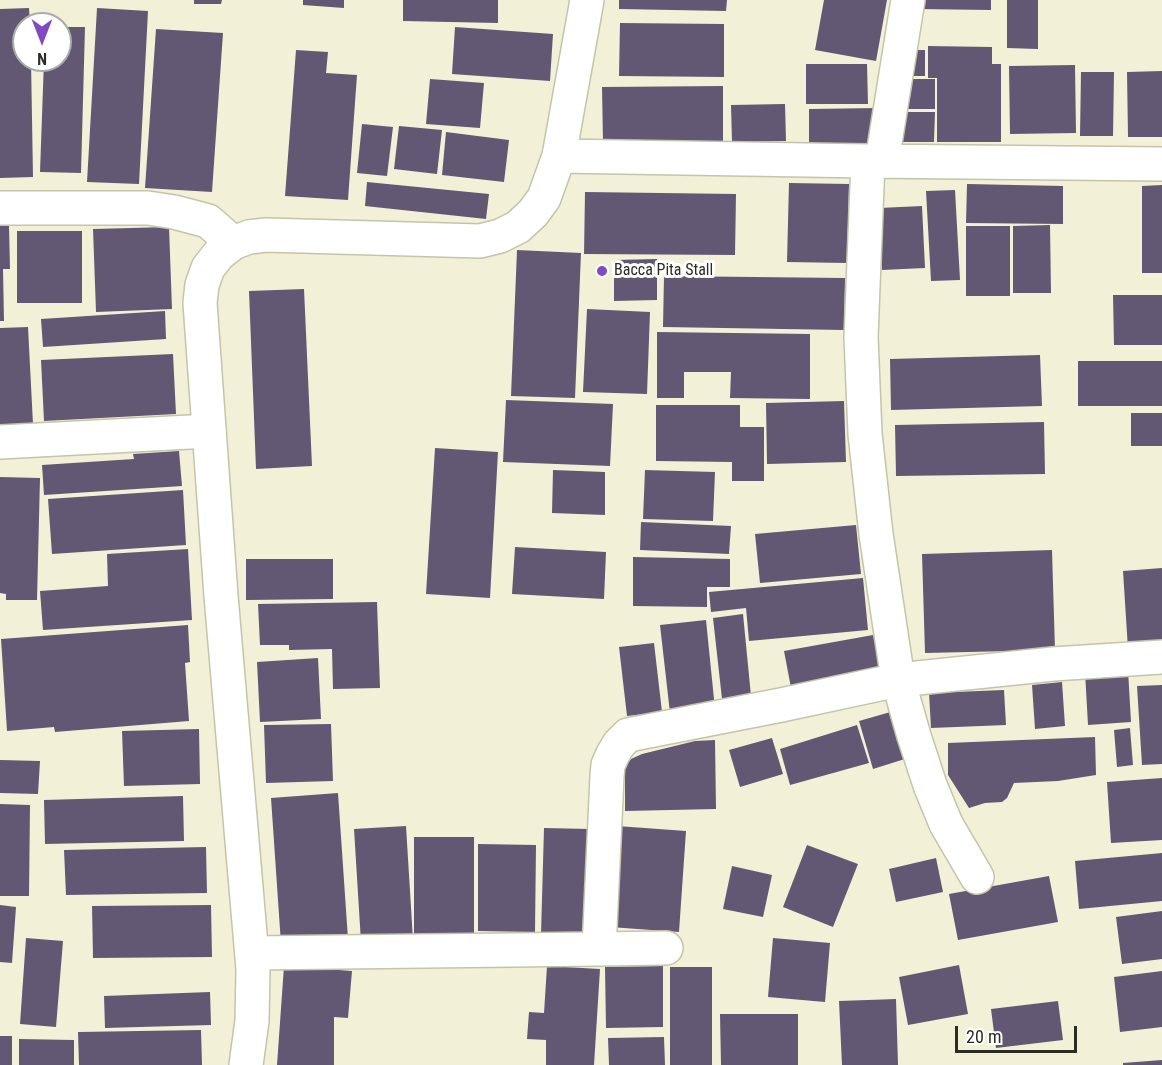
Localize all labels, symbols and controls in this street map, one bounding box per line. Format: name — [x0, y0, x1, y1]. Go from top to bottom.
north arrow — [12, 12, 72, 72]
text: N — [37, 49, 47, 68]
place label: Bacca Pita Stall — [614, 261, 713, 281]
marker: Bacca Pita Stall — [595, 264, 609, 278]
scale bar — [958, 1014, 1080, 1052]
text: 20 m — [966, 1026, 1001, 1047]

